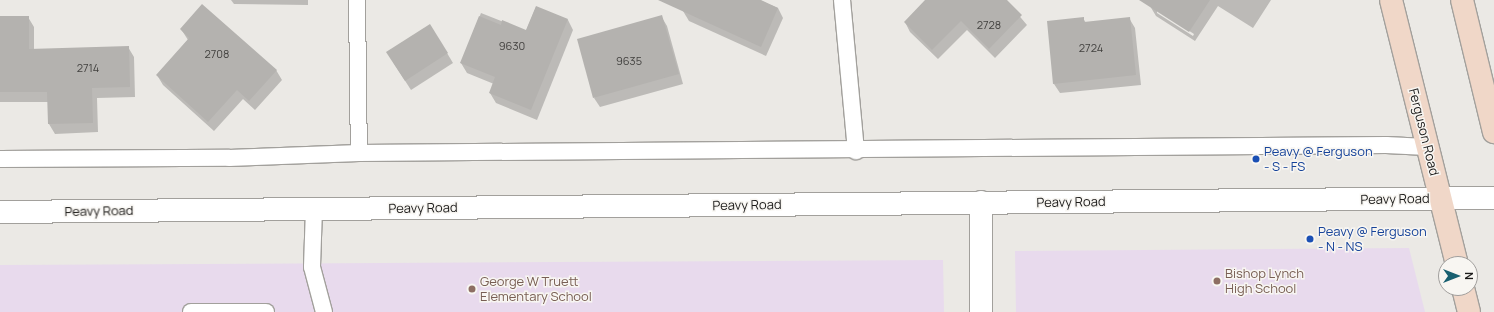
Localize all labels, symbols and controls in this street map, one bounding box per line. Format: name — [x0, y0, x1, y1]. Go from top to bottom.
house number: 2728 — [977, 18, 1001, 32]
house number: 9630 — [499, 39, 525, 53]
house number: 2724 — [1079, 41, 1103, 55]
house number: 2708 — [205, 47, 229, 61]
house number: 9635 — [616, 54, 642, 68]
house number: 2714 — [77, 61, 99, 75]
street label: Ferguson Road — [1406, 87, 1442, 177]
place label: Peavy @ Ferguson - S - FS — [1264, 144, 1373, 175]
marker: Peavy @ Ferguson - S - FS — [1251, 154, 1261, 164]
street label: Peavy Road — [1360, 191, 1430, 207]
street label: Peavy Road — [1036, 194, 1106, 210]
street label: Peavy Road — [712, 197, 782, 213]
street label: Peavy Road — [388, 200, 458, 216]
street label: Peavy Road — [64, 203, 134, 219]
place label: Peavy @ Ferguson - N - NS — [1318, 224, 1427, 255]
marker: Peavy @ Ferguson - N - NS — [1305, 234, 1315, 244]
north arrow — [1438, 256, 1478, 296]
place label: Bishop Lynch High School — [1225, 266, 1304, 297]
text: N — [1462, 272, 1477, 280]
place label: George W Truett Elementary School — [480, 274, 592, 305]
marker: Bishop Lynch High School — [1212, 276, 1222, 286]
marker: George W Truett Elementary School — [467, 284, 477, 294]

